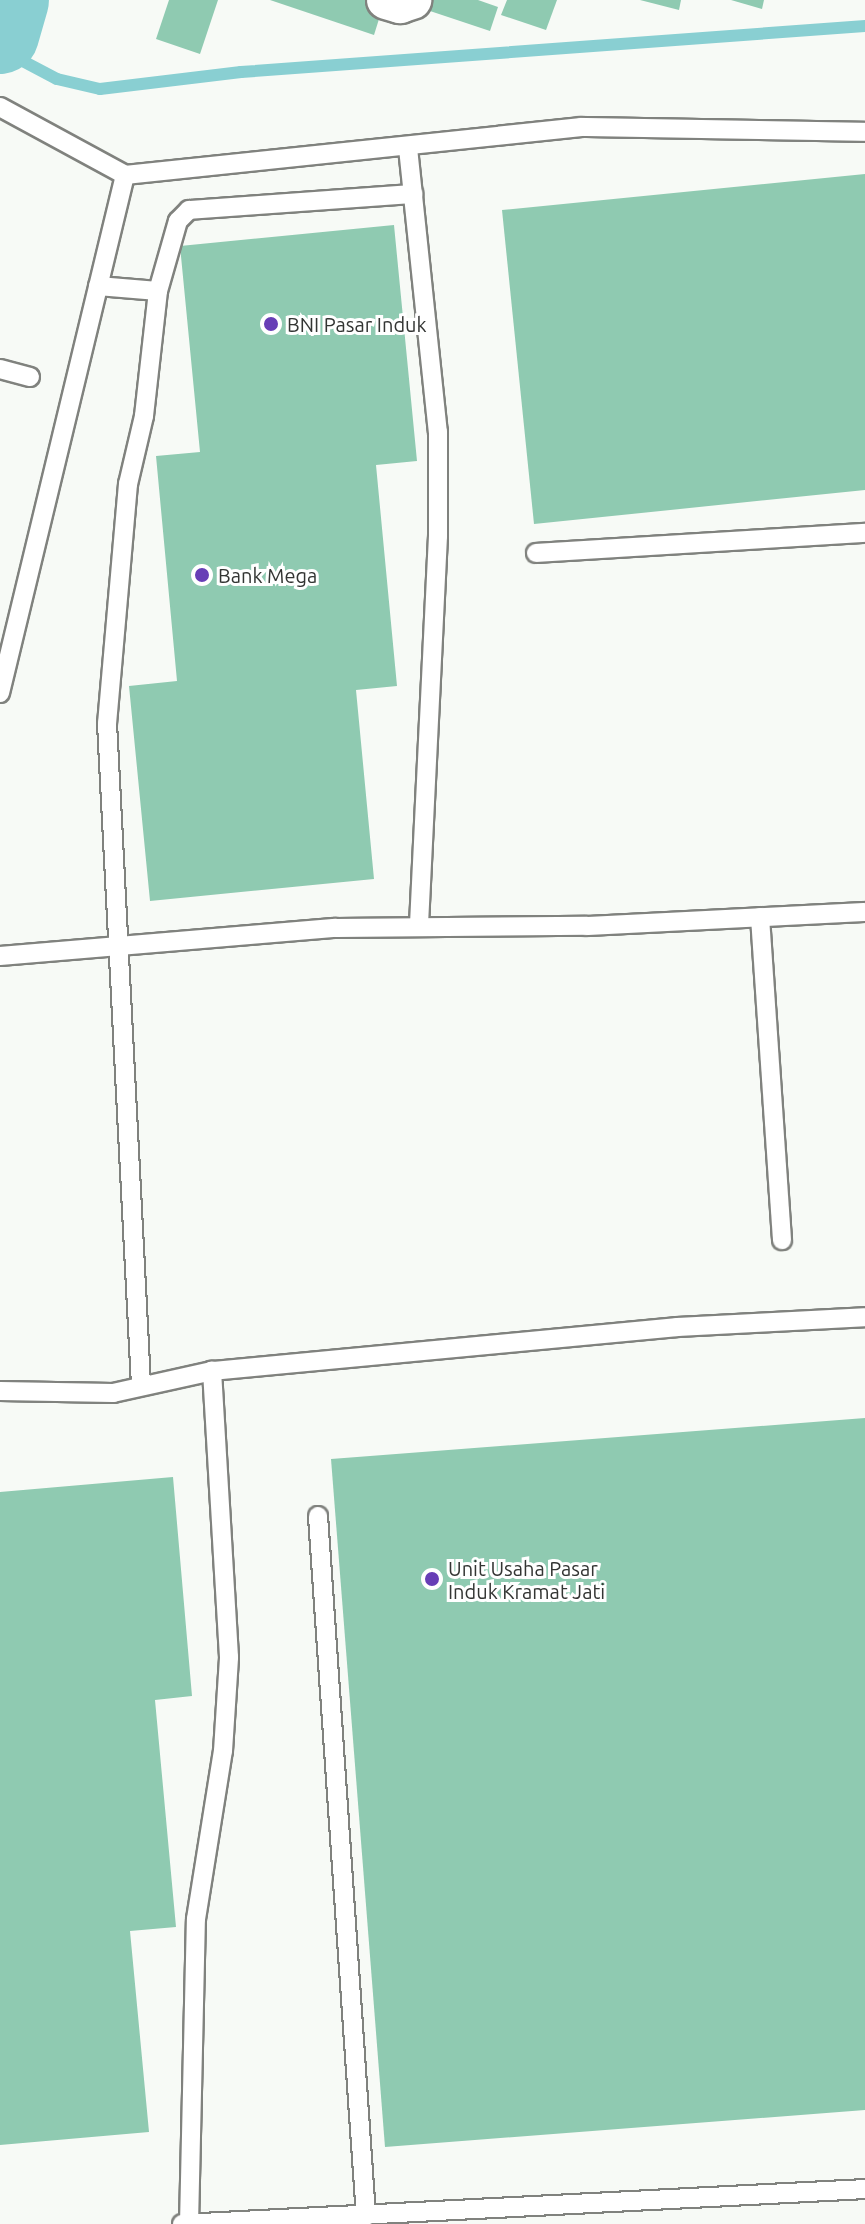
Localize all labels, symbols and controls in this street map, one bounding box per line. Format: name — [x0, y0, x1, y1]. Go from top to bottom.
place label: BNI Pasar Induk — [287, 312, 427, 336]
marker: BNI Pasar Induk — [262, 315, 280, 333]
place label: Bank Mega — [218, 563, 317, 587]
marker: Bank Mega — [193, 566, 211, 584]
place label: Unit Usaha Pasar Induk Kramat Jati — [448, 1556, 605, 1603]
marker: Unit Usaha Pasar Induk Kramat Jati — [423, 1570, 441, 1588]

